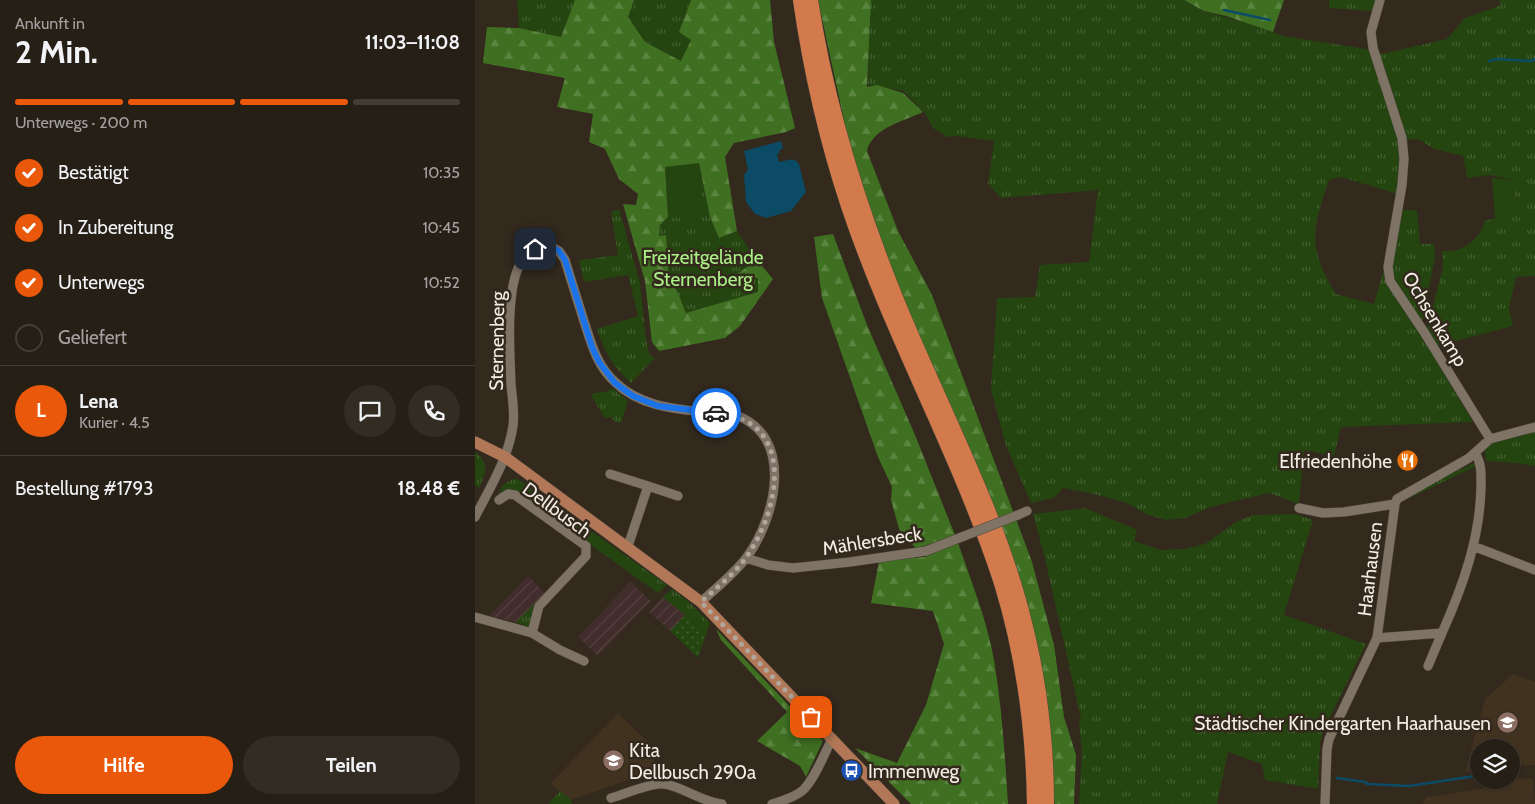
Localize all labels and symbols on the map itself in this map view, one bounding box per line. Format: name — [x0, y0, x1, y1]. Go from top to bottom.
pin — [514, 228, 556, 270]
park label: Freizeitgelände Sternenberg — [642, 246, 764, 291]
street label: Ochsenkamp — [1398, 267, 1472, 371]
street label: Sternenberg — [485, 291, 509, 391]
courier — [691, 388, 741, 438]
restaurant icon: Elfriedenhöhe — [1396, 449, 1420, 473]
place label: Elfriedenhöhe — [1279, 450, 1392, 473]
street label: Dellbusch — [518, 477, 596, 543]
street label: Haarhausen — [1353, 520, 1387, 618]
street label: Mählersbeck — [821, 522, 924, 560]
pin — [790, 696, 832, 738]
school or university icon: Städtischer Kindergarten Haarhausen — [1495, 711, 1519, 735]
place label: Städtischer Kindergarten Haarhausen — [1194, 712, 1491, 735]
place label: Kita Dellbusch 290a — [629, 739, 756, 784]
school or university icon: Kita Dellbusch 290a — [601, 749, 625, 773]
bus stop icon: Immenweg — [840, 759, 864, 783]
place label: Immenweg — [868, 760, 960, 783]

